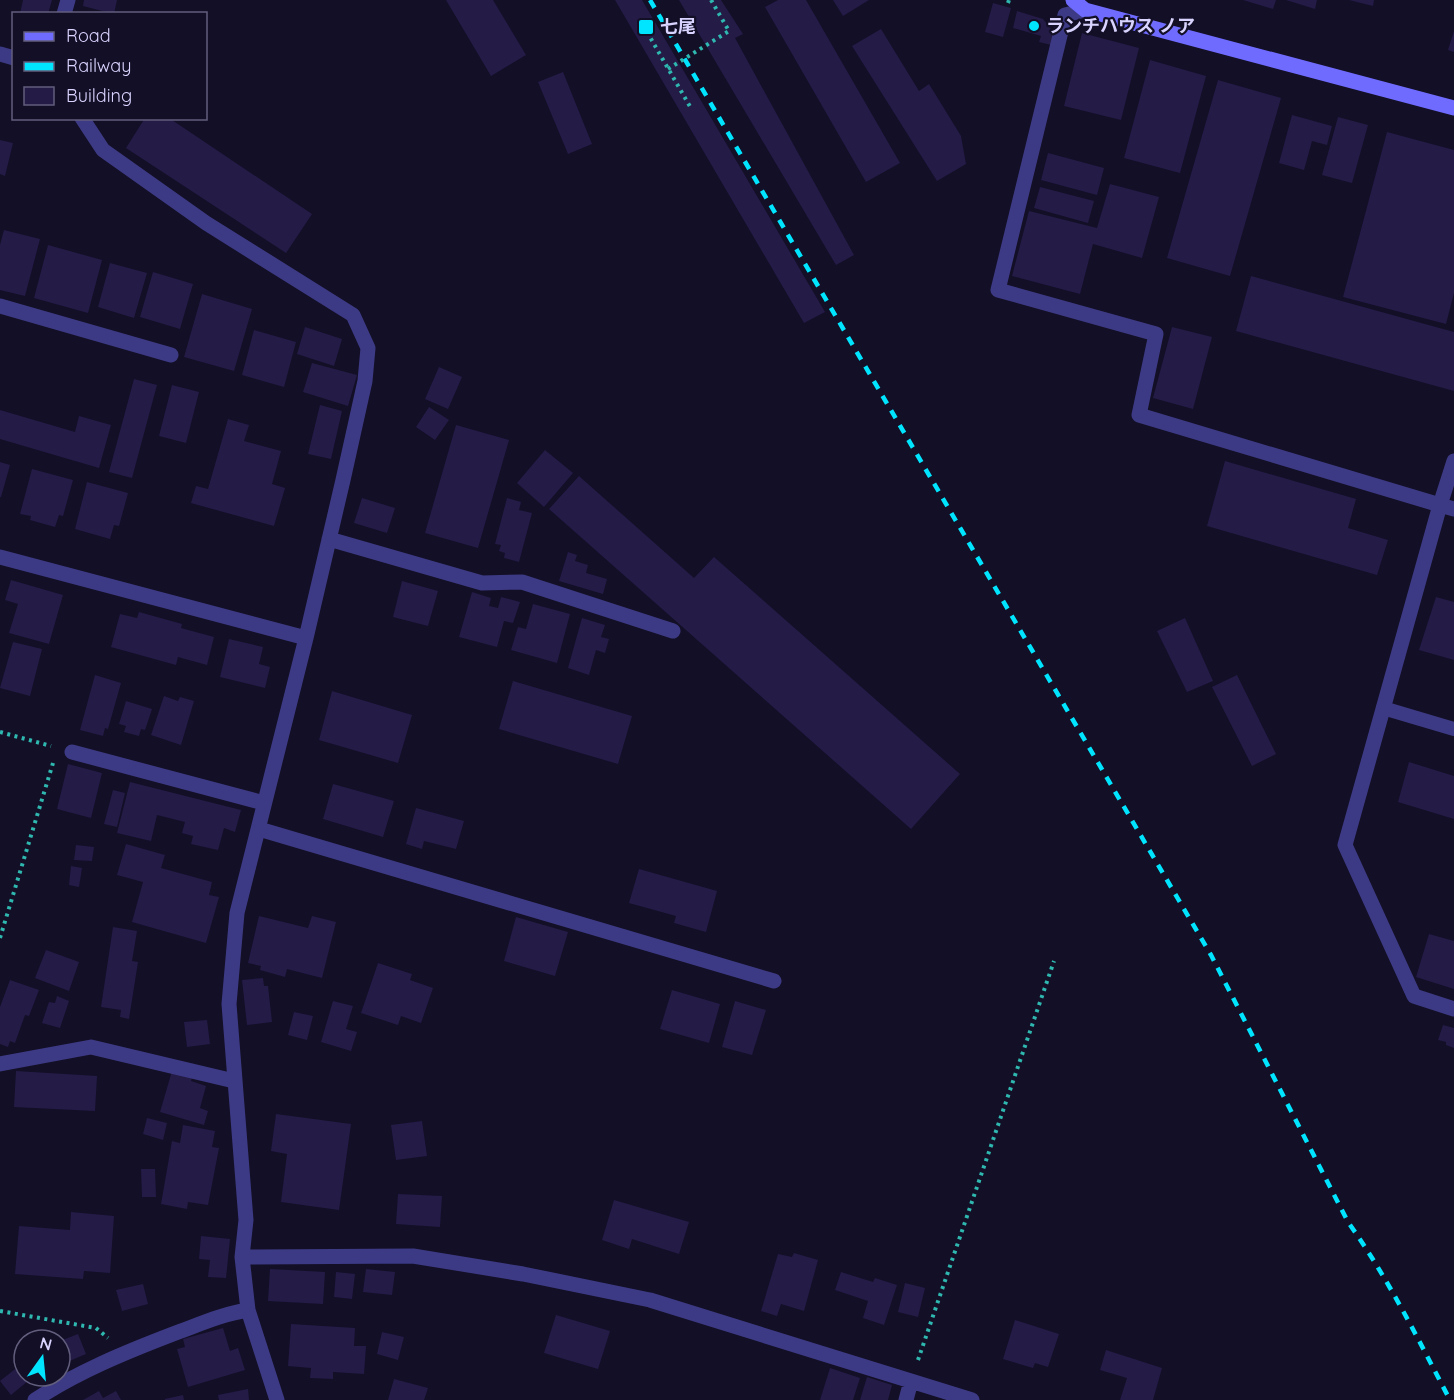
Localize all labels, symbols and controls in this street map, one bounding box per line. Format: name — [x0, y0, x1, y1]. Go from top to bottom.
legend — [12, 12, 207, 120]
place label: ランチハウス ノア — [1046, 14, 1195, 37]
place label: 七尾 — [660, 15, 696, 38]
marker: 七尾 — [637, 18, 655, 36]
marker: ランチハウス ノア — [1027, 19, 1041, 33]
text: Road — [66, 24, 111, 47]
text: Railway — [66, 54, 132, 77]
text: Building — [66, 84, 132, 107]
north arrow — [12, 1328, 72, 1388]
text: N — [38, 1332, 54, 1355]

